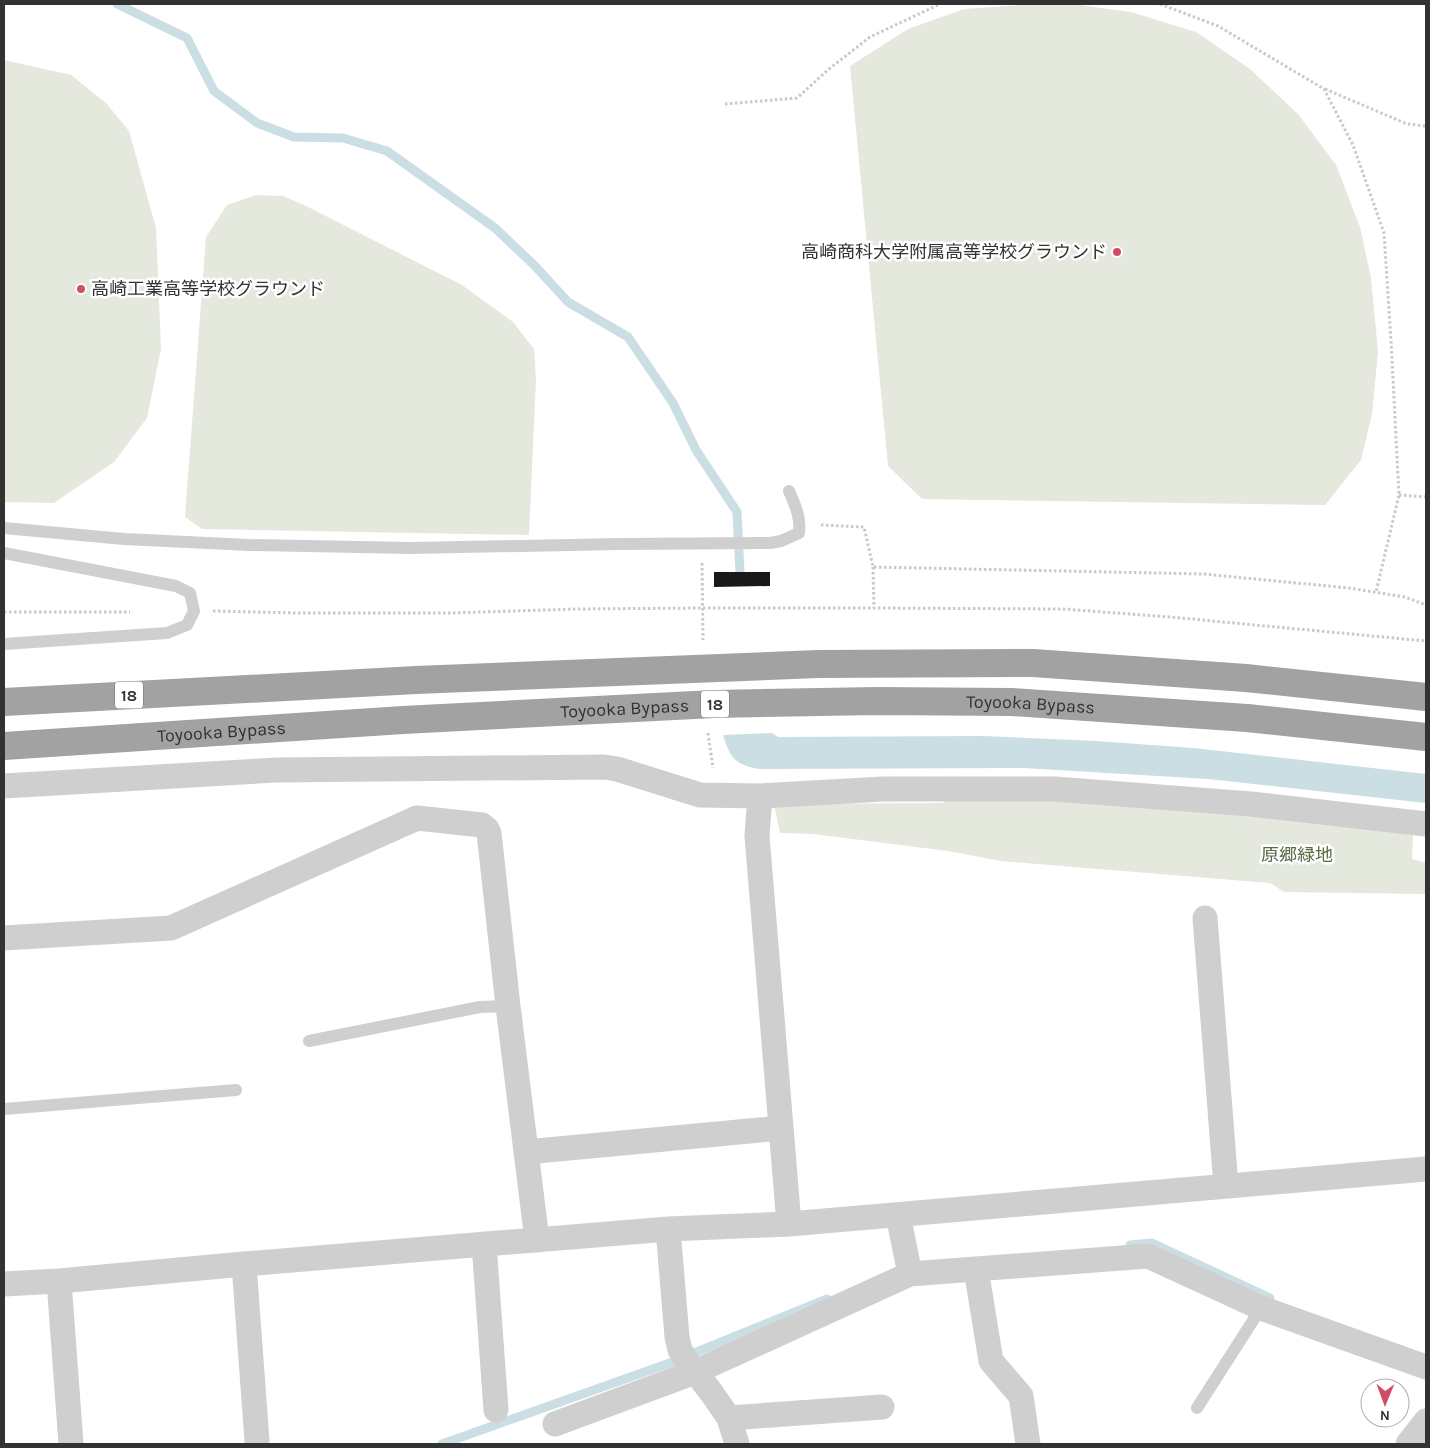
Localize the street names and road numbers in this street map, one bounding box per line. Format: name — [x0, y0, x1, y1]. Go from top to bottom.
road number: 18 — [115, 682, 143, 708]
road number: 18 — [701, 691, 729, 718]
street label: Toyooka Bypass — [966, 691, 1096, 719]
street label: Toyooka Bypass — [560, 694, 690, 723]
street label: Toyooka Bypass — [157, 717, 287, 747]

